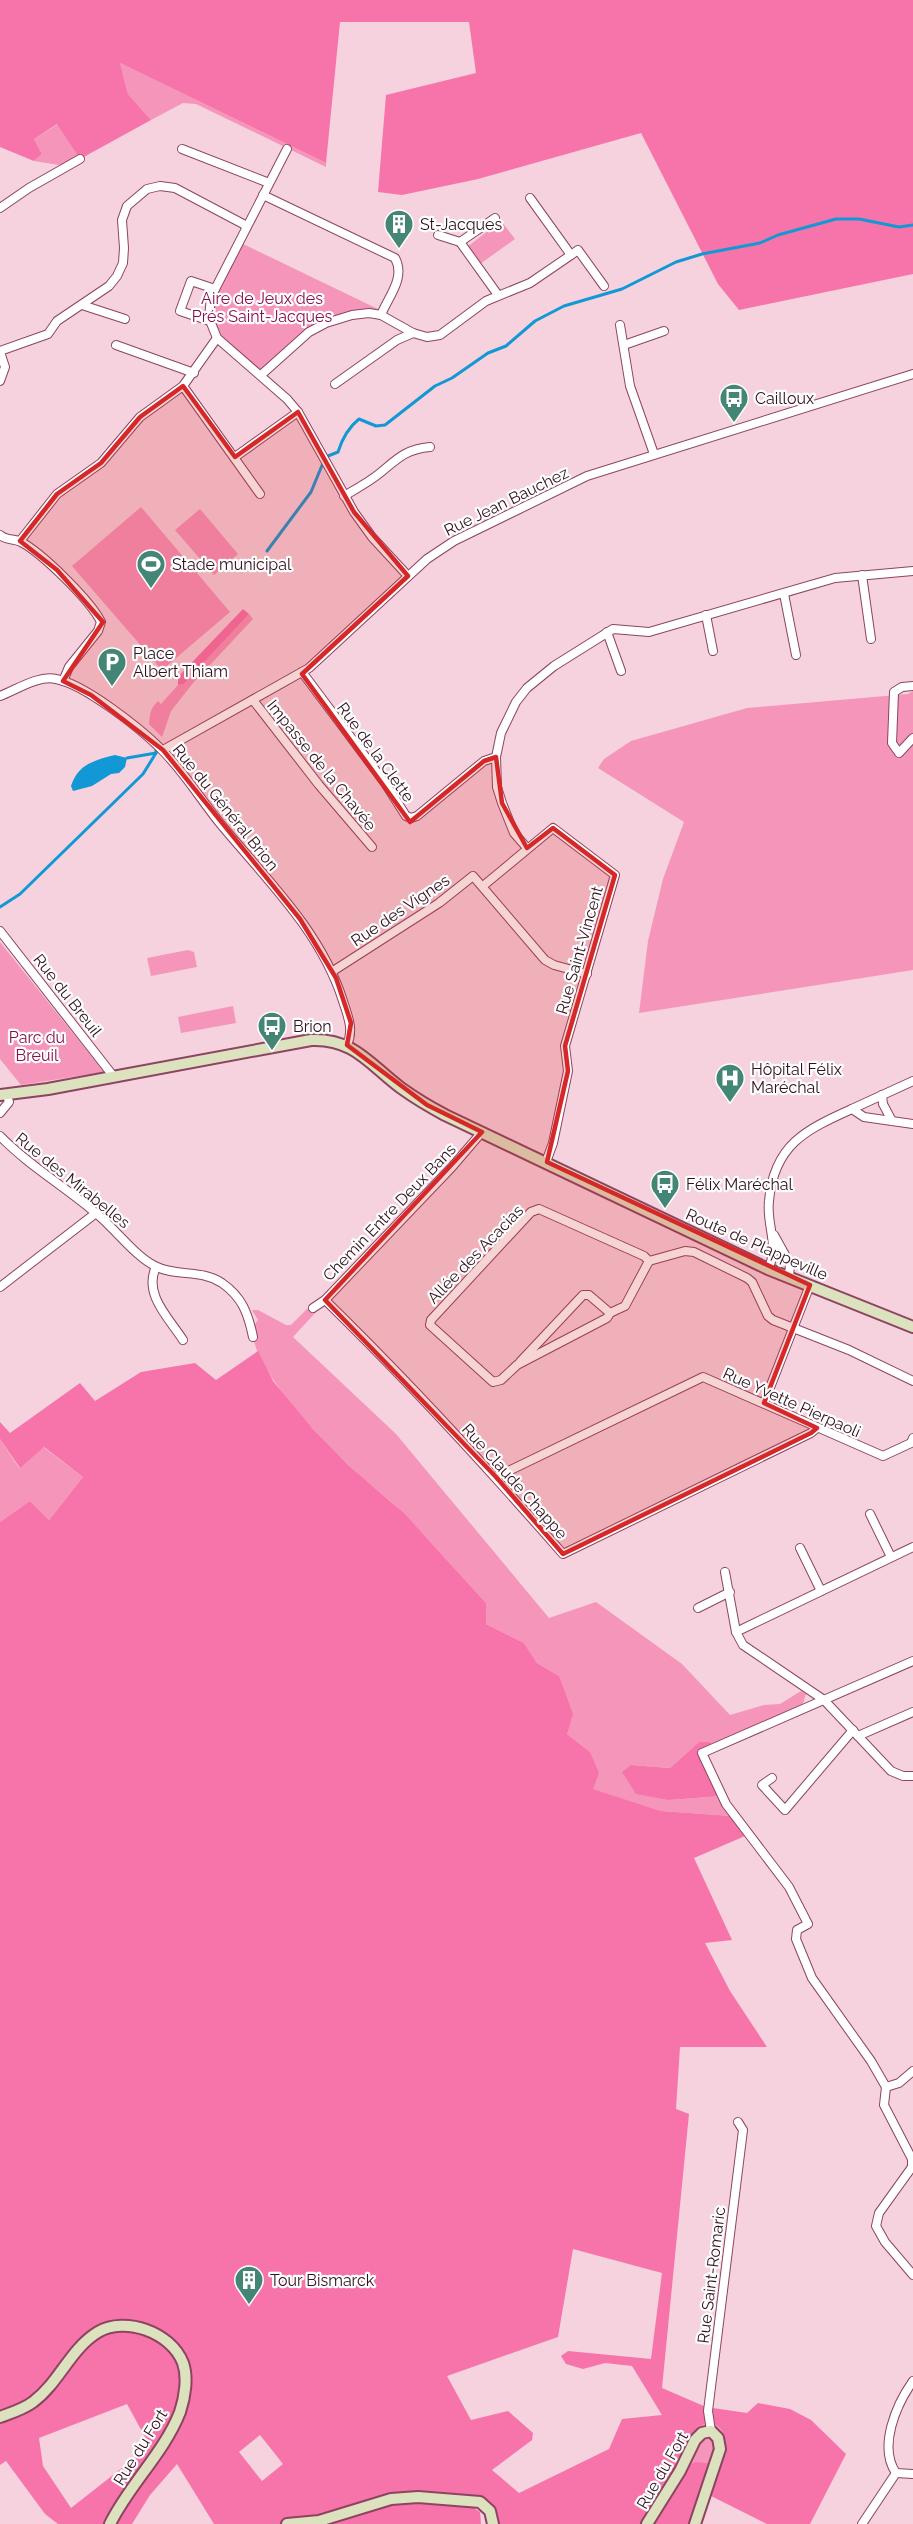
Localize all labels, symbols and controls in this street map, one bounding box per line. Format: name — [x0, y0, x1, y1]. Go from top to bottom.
building icon: St-Jacques — [383, 208, 415, 250]
place label: St-Jacques — [420, 215, 503, 234]
park label: Aire de Jeux des Prés Saint-Jacques — [192, 289, 332, 326]
bus stop icon: Cailloux — [718, 382, 750, 424]
place label: Cailloux — [755, 389, 814, 408]
street label: Rue Jean Bauchez — [441, 463, 572, 540]
sports icon: Stade municipal — [135, 548, 167, 590]
place label: Stade municipal — [172, 555, 292, 574]
place label: Place Albert Thiam — [133, 644, 228, 681]
parking icon: Place Albert Thiam — [96, 646, 128, 688]
street label: Impasse de la Chavée — [263, 696, 380, 834]
street label: Rue de la Clette — [333, 699, 418, 806]
street label: Rue du Général Brion — [169, 740, 282, 874]
street label: Rue des Vignes — [347, 870, 453, 950]
street label: Rue Saint-Vincent — [552, 883, 607, 1016]
street label: Rue du Breuil — [29, 950, 106, 1041]
bus stop icon: Brion — [256, 1010, 288, 1052]
place label: Brion — [293, 1017, 332, 1036]
park label: Parc du Breuil — [9, 1028, 65, 1065]
place label: Hôpital Félix Maréchal — [751, 1060, 842, 1097]
hospital icon: Hôpital Félix Maréchal — [714, 1062, 746, 1104]
street label: Rue des Mirabelles — [12, 1129, 134, 1232]
street label: Chemin Entre Deux Bans — [319, 1140, 460, 1285]
bus stop icon: Félix Maréchal — [649, 1168, 681, 1210]
place label: Félix Maréchal — [686, 1175, 794, 1194]
street label: Allée des Acacias — [423, 1201, 527, 1308]
street label: Route de Plappeville — [683, 1205, 831, 1284]
street label: Rue Yvette Pierpaoli — [720, 1364, 864, 1441]
street label: Rue Claude Chappe — [458, 1420, 571, 1543]
street label: Rue Saint-Romaric — [694, 2205, 729, 2344]
building icon: Tour Bismarck — [233, 2264, 265, 2306]
place label: Tour Bismarck — [270, 2271, 375, 2290]
street label: Rue du Fort — [110, 2405, 172, 2489]
street label: Rue du Fort — [633, 2428, 693, 2512]

